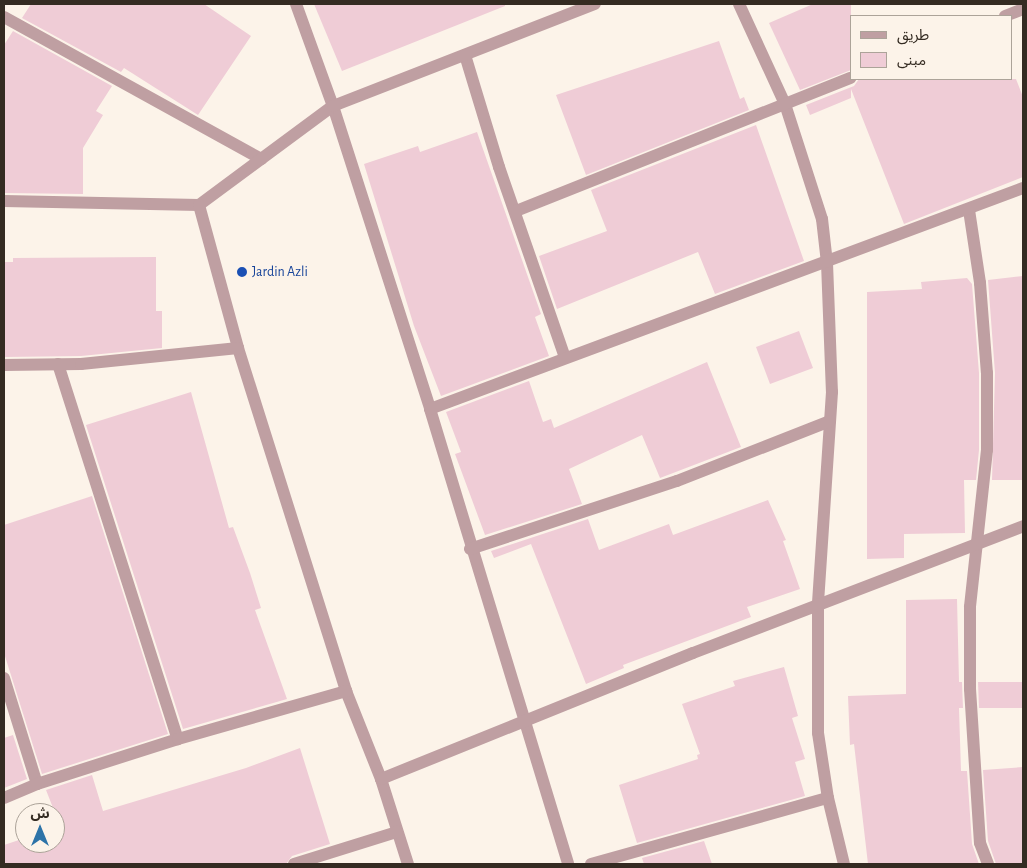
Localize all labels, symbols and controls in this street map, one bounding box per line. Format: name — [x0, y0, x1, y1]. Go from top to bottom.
legend — [850, 15, 1012, 80]
text: طريق — [897, 28, 929, 43]
text: مبنى — [897, 53, 926, 68]
place label: Jardin Azli — [252, 264, 308, 280]
marker: Jardin Azli — [236, 266, 248, 278]
north arrow — [15, 803, 65, 853]
text: ش — [30, 807, 50, 821]

